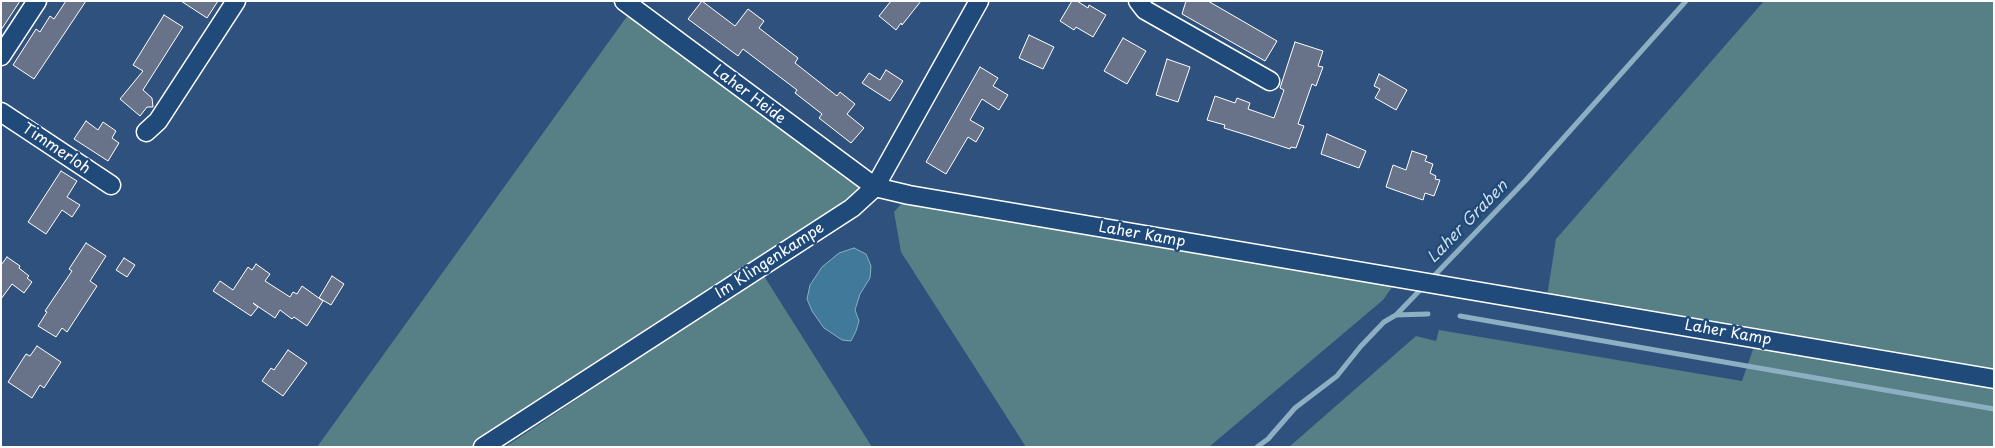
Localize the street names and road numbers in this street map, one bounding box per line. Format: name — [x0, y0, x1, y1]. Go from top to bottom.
street label: Laher Heide — [709, 62, 789, 128]
street label: Timmerloh — [19, 120, 93, 178]
street label: Im Klingenkampe — [712, 219, 828, 303]
street label: Laher Kamp — [1097, 219, 1187, 251]
street label: Laher Kamp — [1683, 317, 1773, 349]

